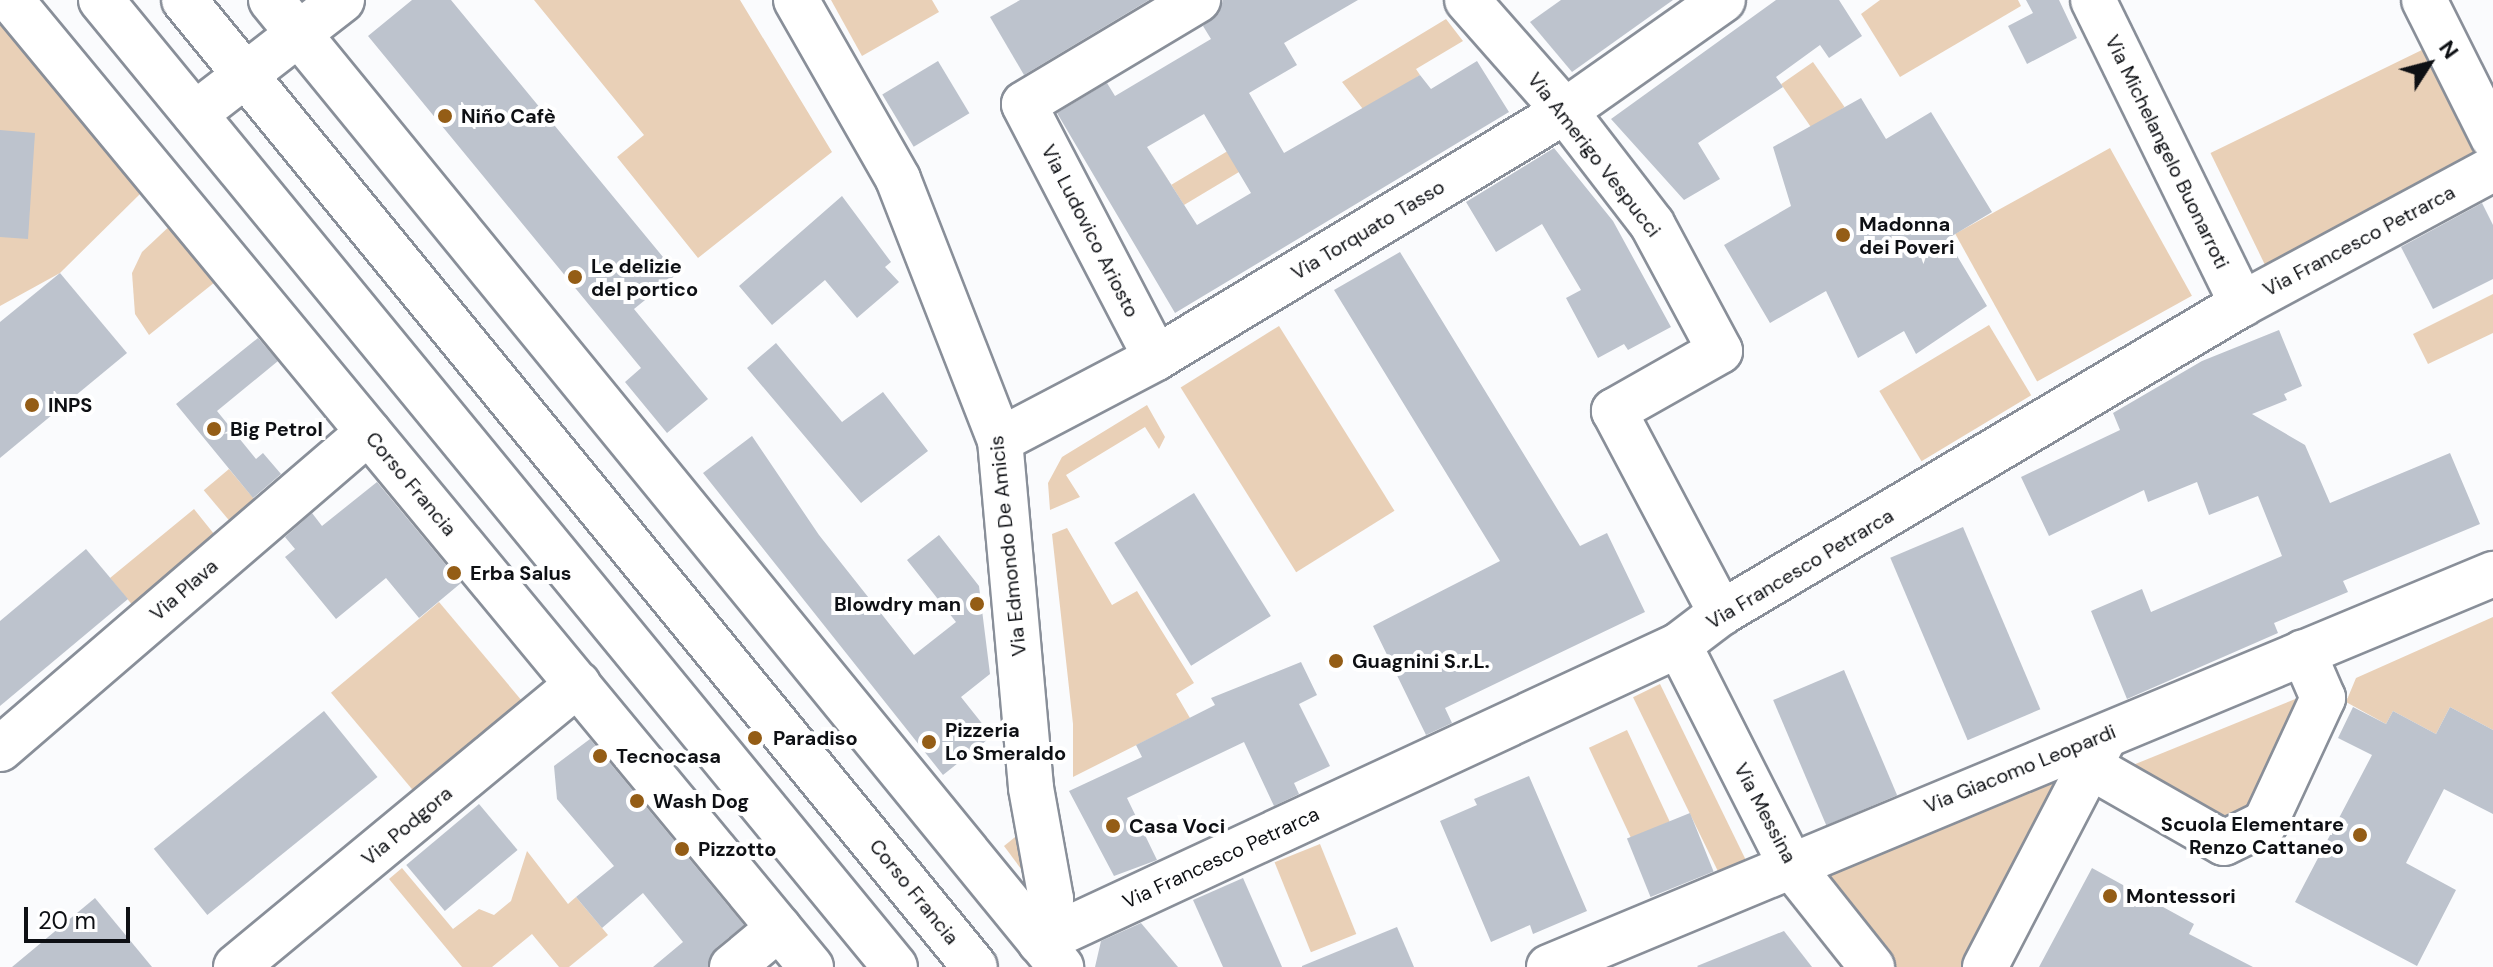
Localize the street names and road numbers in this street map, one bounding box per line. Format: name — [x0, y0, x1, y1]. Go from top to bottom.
street label: Via Michelangelo Buonarroti — [2100, 31, 2234, 273]
street label: Via Amerigo Vespucci — [1522, 68, 1666, 242]
street label: Via Ludovico Ariosto — [1036, 141, 1144, 321]
street label: Via Torquato Tasso — [1287, 175, 1449, 285]
street label: Via Francesco Petrarca — [2259, 180, 2459, 302]
street label: Corso Francia — [361, 427, 461, 541]
street label: Via Edmondo De Amicis — [984, 434, 1032, 658]
street label: Via Francesco Petrarca — [1702, 504, 1898, 634]
street label: Via Plava — [145, 554, 223, 626]
street label: Via Giacomo Leopardi — [1921, 720, 2119, 818]
street label: Via Messina — [1729, 759, 1801, 867]
street label: Via Podgora — [357, 781, 457, 871]
street label: Via Francesco Petrarca — [1119, 802, 1323, 914]
street label: Corso Francia — [864, 835, 964, 949]

